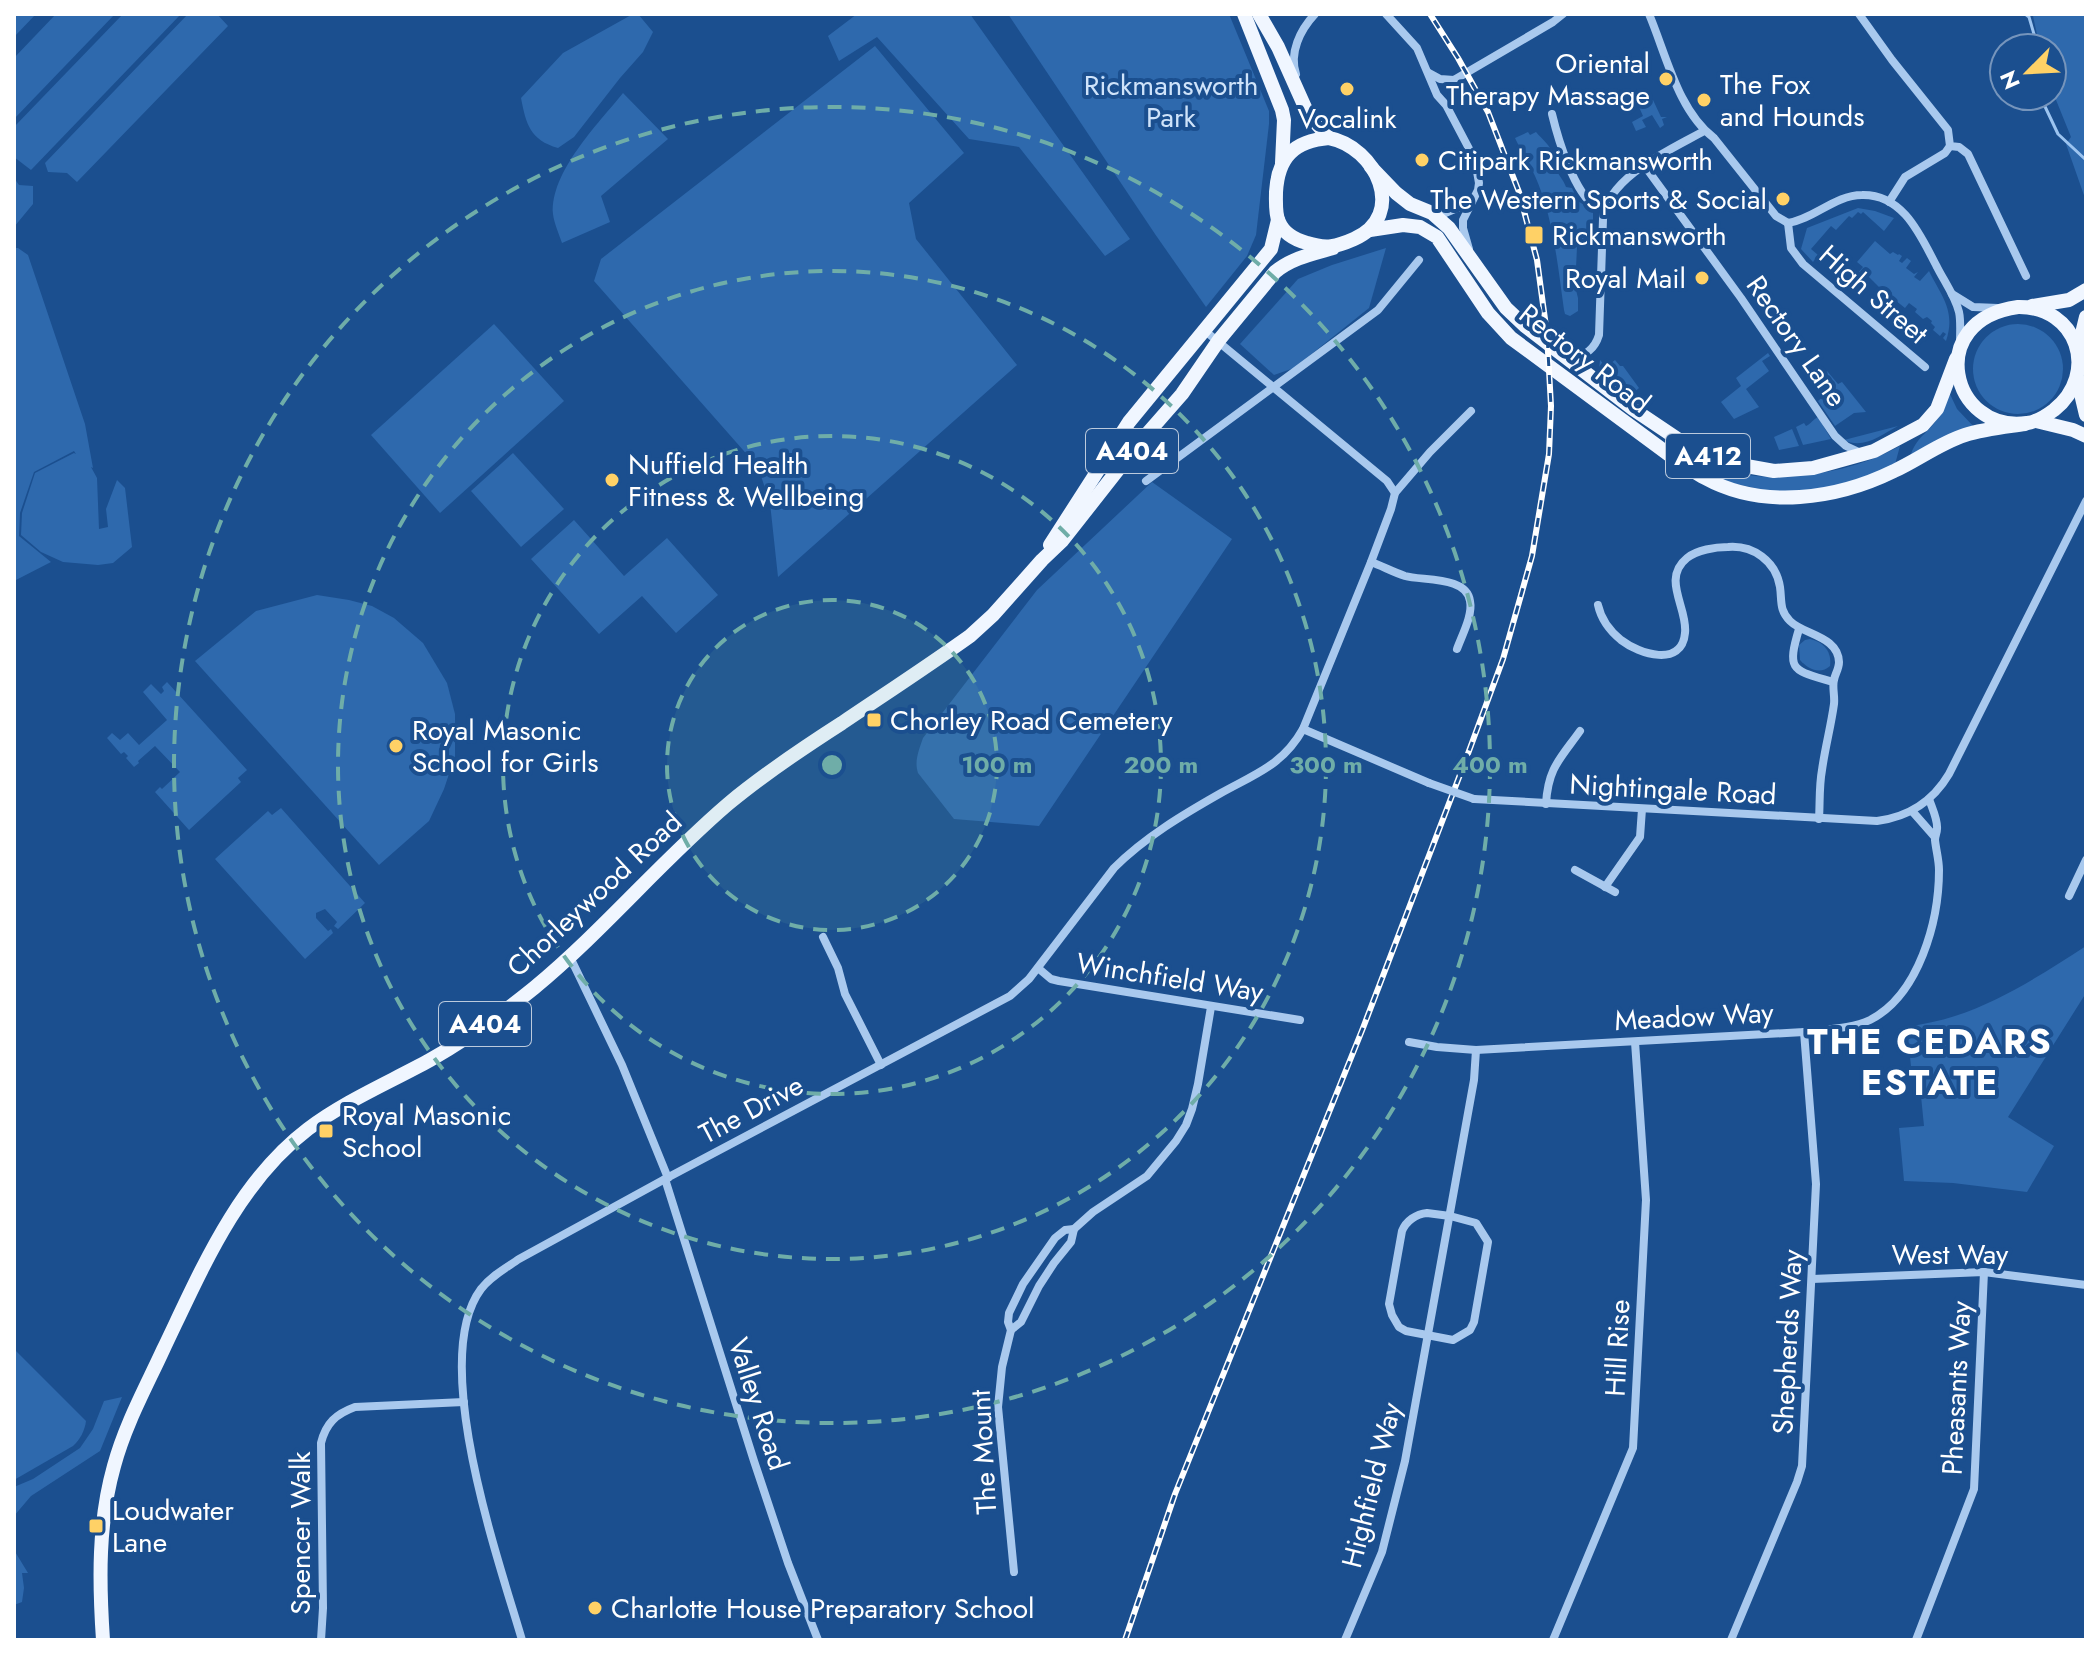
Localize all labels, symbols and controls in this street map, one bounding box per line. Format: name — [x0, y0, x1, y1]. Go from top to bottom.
north arrow — [1988, 32, 2068, 112]
place label: Oriental Therapy Massage — [1446, 43, 1650, 116]
place label: The Fox and Hounds — [1720, 64, 1864, 137]
park label: Rickmansworth Park — [1084, 65, 1258, 138]
text: N — [1992, 66, 2028, 95]
marker: Oriental Therapy Massage — [1657, 70, 1675, 88]
marker: Vocalink — [1338, 80, 1356, 98]
marker: The Fox and Hounds — [1695, 91, 1713, 109]
place label: Vocalink — [1297, 98, 1397, 139]
place label: Citipark Rickmansworth — [1438, 140, 1713, 181]
marker: Citipark Rickmansworth — [1413, 151, 1431, 169]
place label: The Western Sports & Social — [1430, 179, 1767, 220]
marker: The Western Sports & Social — [1774, 190, 1792, 208]
place label: Rickmansworth — [1552, 215, 1727, 256]
marker: Rickmansworth — [1523, 224, 1545, 246]
street label: High Street — [1810, 235, 1938, 354]
place label: Royal Mail — [1565, 258, 1686, 299]
street label: Rectory Lane — [1736, 267, 1857, 415]
marker: Royal Mail — [1693, 269, 1711, 287]
street label: Rectory Road — [1510, 294, 1659, 423]
road number: A404 — [1086, 429, 1178, 473]
road number: A412 — [1666, 434, 1750, 478]
place label: Nuffield Health Fitness & Wellbeing — [628, 444, 865, 517]
marker: Nuffield Health Fitness & Wellbeing — [603, 471, 621, 489]
place label: Chorley Road Cemetery — [890, 700, 1173, 741]
place label: Royal Masonic School for Girls — [412, 710, 598, 783]
marker: Chorley Road Cemetery — [865, 711, 883, 729]
marker: Royal Masonic School for Girls — [387, 737, 405, 755]
text: 100 m — [962, 747, 1032, 782]
text: 200 m — [1124, 747, 1198, 782]
text: 300 m — [1289, 747, 1363, 782]
text: 400 m — [1452, 747, 1528, 782]
centre of rings — [818, 751, 846, 779]
street label: Nightingale Road — [1568, 764, 1778, 815]
street label: Chorleywood Road — [498, 802, 691, 987]
street label: Winchfield Way — [1073, 942, 1267, 1013]
street label: Meadow Way — [1613, 992, 1775, 1041]
road number: A404 — [439, 1002, 531, 1046]
district label: THE CEDARS ESTATE — [1807, 1015, 2053, 1108]
street label: The Drive — [692, 1065, 811, 1154]
place label: Royal Masonic School — [342, 1095, 511, 1168]
marker: Royal Masonic School — [317, 1122, 335, 1140]
street label: West Way — [1892, 1234, 2009, 1275]
street label: Shepherds Way — [1762, 1248, 1813, 1436]
street label: Hill Rise — [1594, 1298, 1641, 1398]
street label: Pheasants Way — [1931, 1299, 1982, 1476]
street label: Valley Road — [718, 1333, 799, 1476]
street label: The Mount — [960, 1388, 1007, 1515]
street label: Highfield Way — [1331, 1397, 1412, 1572]
street label: Spencer Walk — [280, 1451, 321, 1615]
place label: Loudwater Lane — [112, 1490, 234, 1563]
marker: Loudwater Lane — [87, 1517, 105, 1535]
place label: Charlotte House Preparatory School — [611, 1588, 1035, 1629]
marker: Charlotte House Preparatory School — [586, 1599, 604, 1617]

